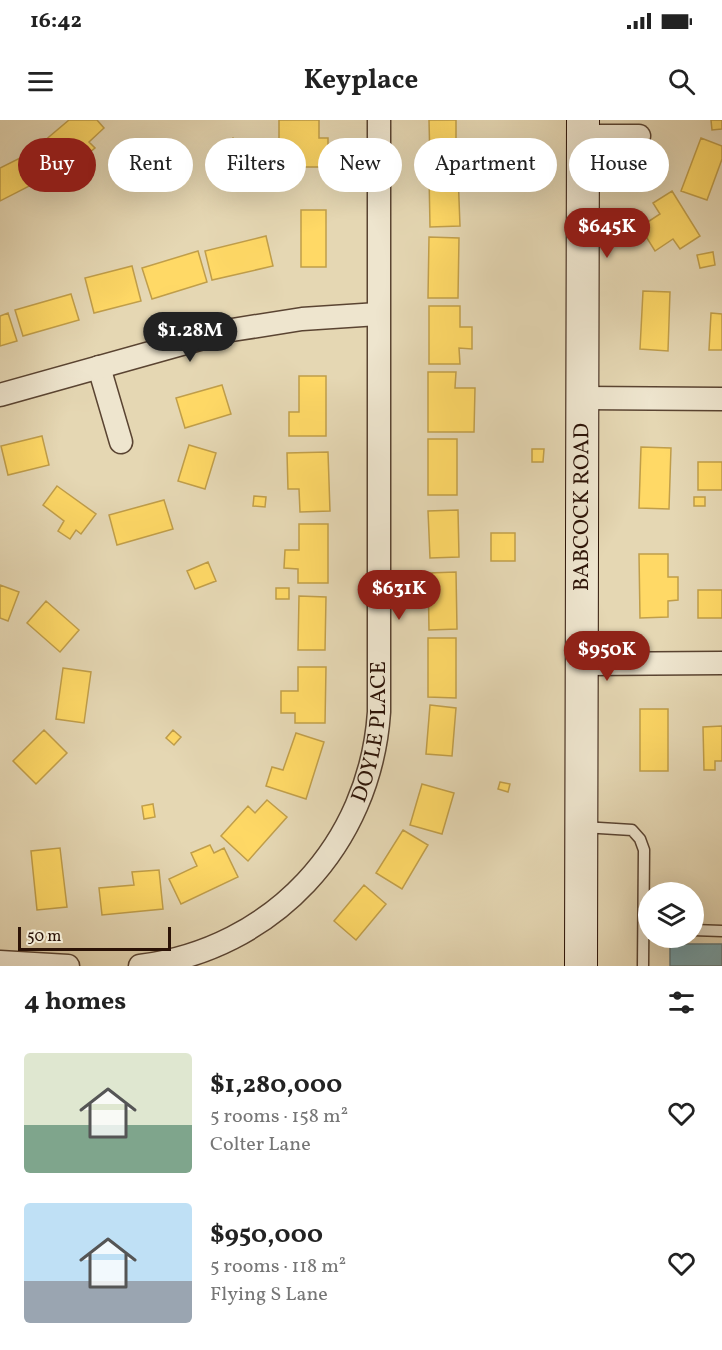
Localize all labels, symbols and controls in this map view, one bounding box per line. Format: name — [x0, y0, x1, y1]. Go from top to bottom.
text: 16:42 — [30, 6, 82, 37]
text: Keyplace — [304, 62, 418, 100]
icon: menu — [24, 65, 57, 98]
icon: search — [665, 65, 698, 98]
chip: Buy — [18, 138, 96, 192]
chip: Rent — [108, 138, 193, 192]
chip: Filters — [205, 138, 306, 192]
chip: New — [318, 138, 402, 192]
chip: Apartment — [414, 138, 557, 192]
chip: House — [569, 138, 669, 192]
pin: $645K — [565, 208, 649, 259]
text: $645K — [578, 213, 636, 241]
pin: $1.28M — [141, 312, 239, 363]
text: $1.28M — [157, 317, 223, 345]
street label: BABCOCK ROAD — [566, 423, 598, 591]
pin: $631K — [357, 570, 441, 621]
text: $631K — [372, 575, 426, 603]
pin: $950K — [565, 631, 649, 682]
text: $950K — [578, 636, 636, 664]
street label: DOYLE PLACE — [344, 661, 395, 807]
map controls — [638, 882, 704, 948]
button: layers — [638, 882, 704, 948]
scale bar — [18, 924, 171, 952]
text: 50 m — [27, 926, 61, 948]
text: 4 homes — [24, 984, 126, 1020]
icon: filters — [665, 986, 698, 1019]
text: $1,280,000 — [210, 1067, 342, 1103]
icon: home — [72, 1077, 144, 1149]
icon: heart — [665, 1097, 698, 1130]
text: 5 rooms · 158 m² — [210, 1103, 348, 1131]
text: Colter Lane — [210, 1131, 311, 1159]
text: $950,000 — [210, 1217, 323, 1253]
icon: home — [72, 1227, 144, 1299]
icon: heart — [665, 1247, 698, 1280]
text: 5 rooms · 118 m² — [210, 1253, 346, 1281]
text: Flying S Lane — [210, 1281, 328, 1309]

